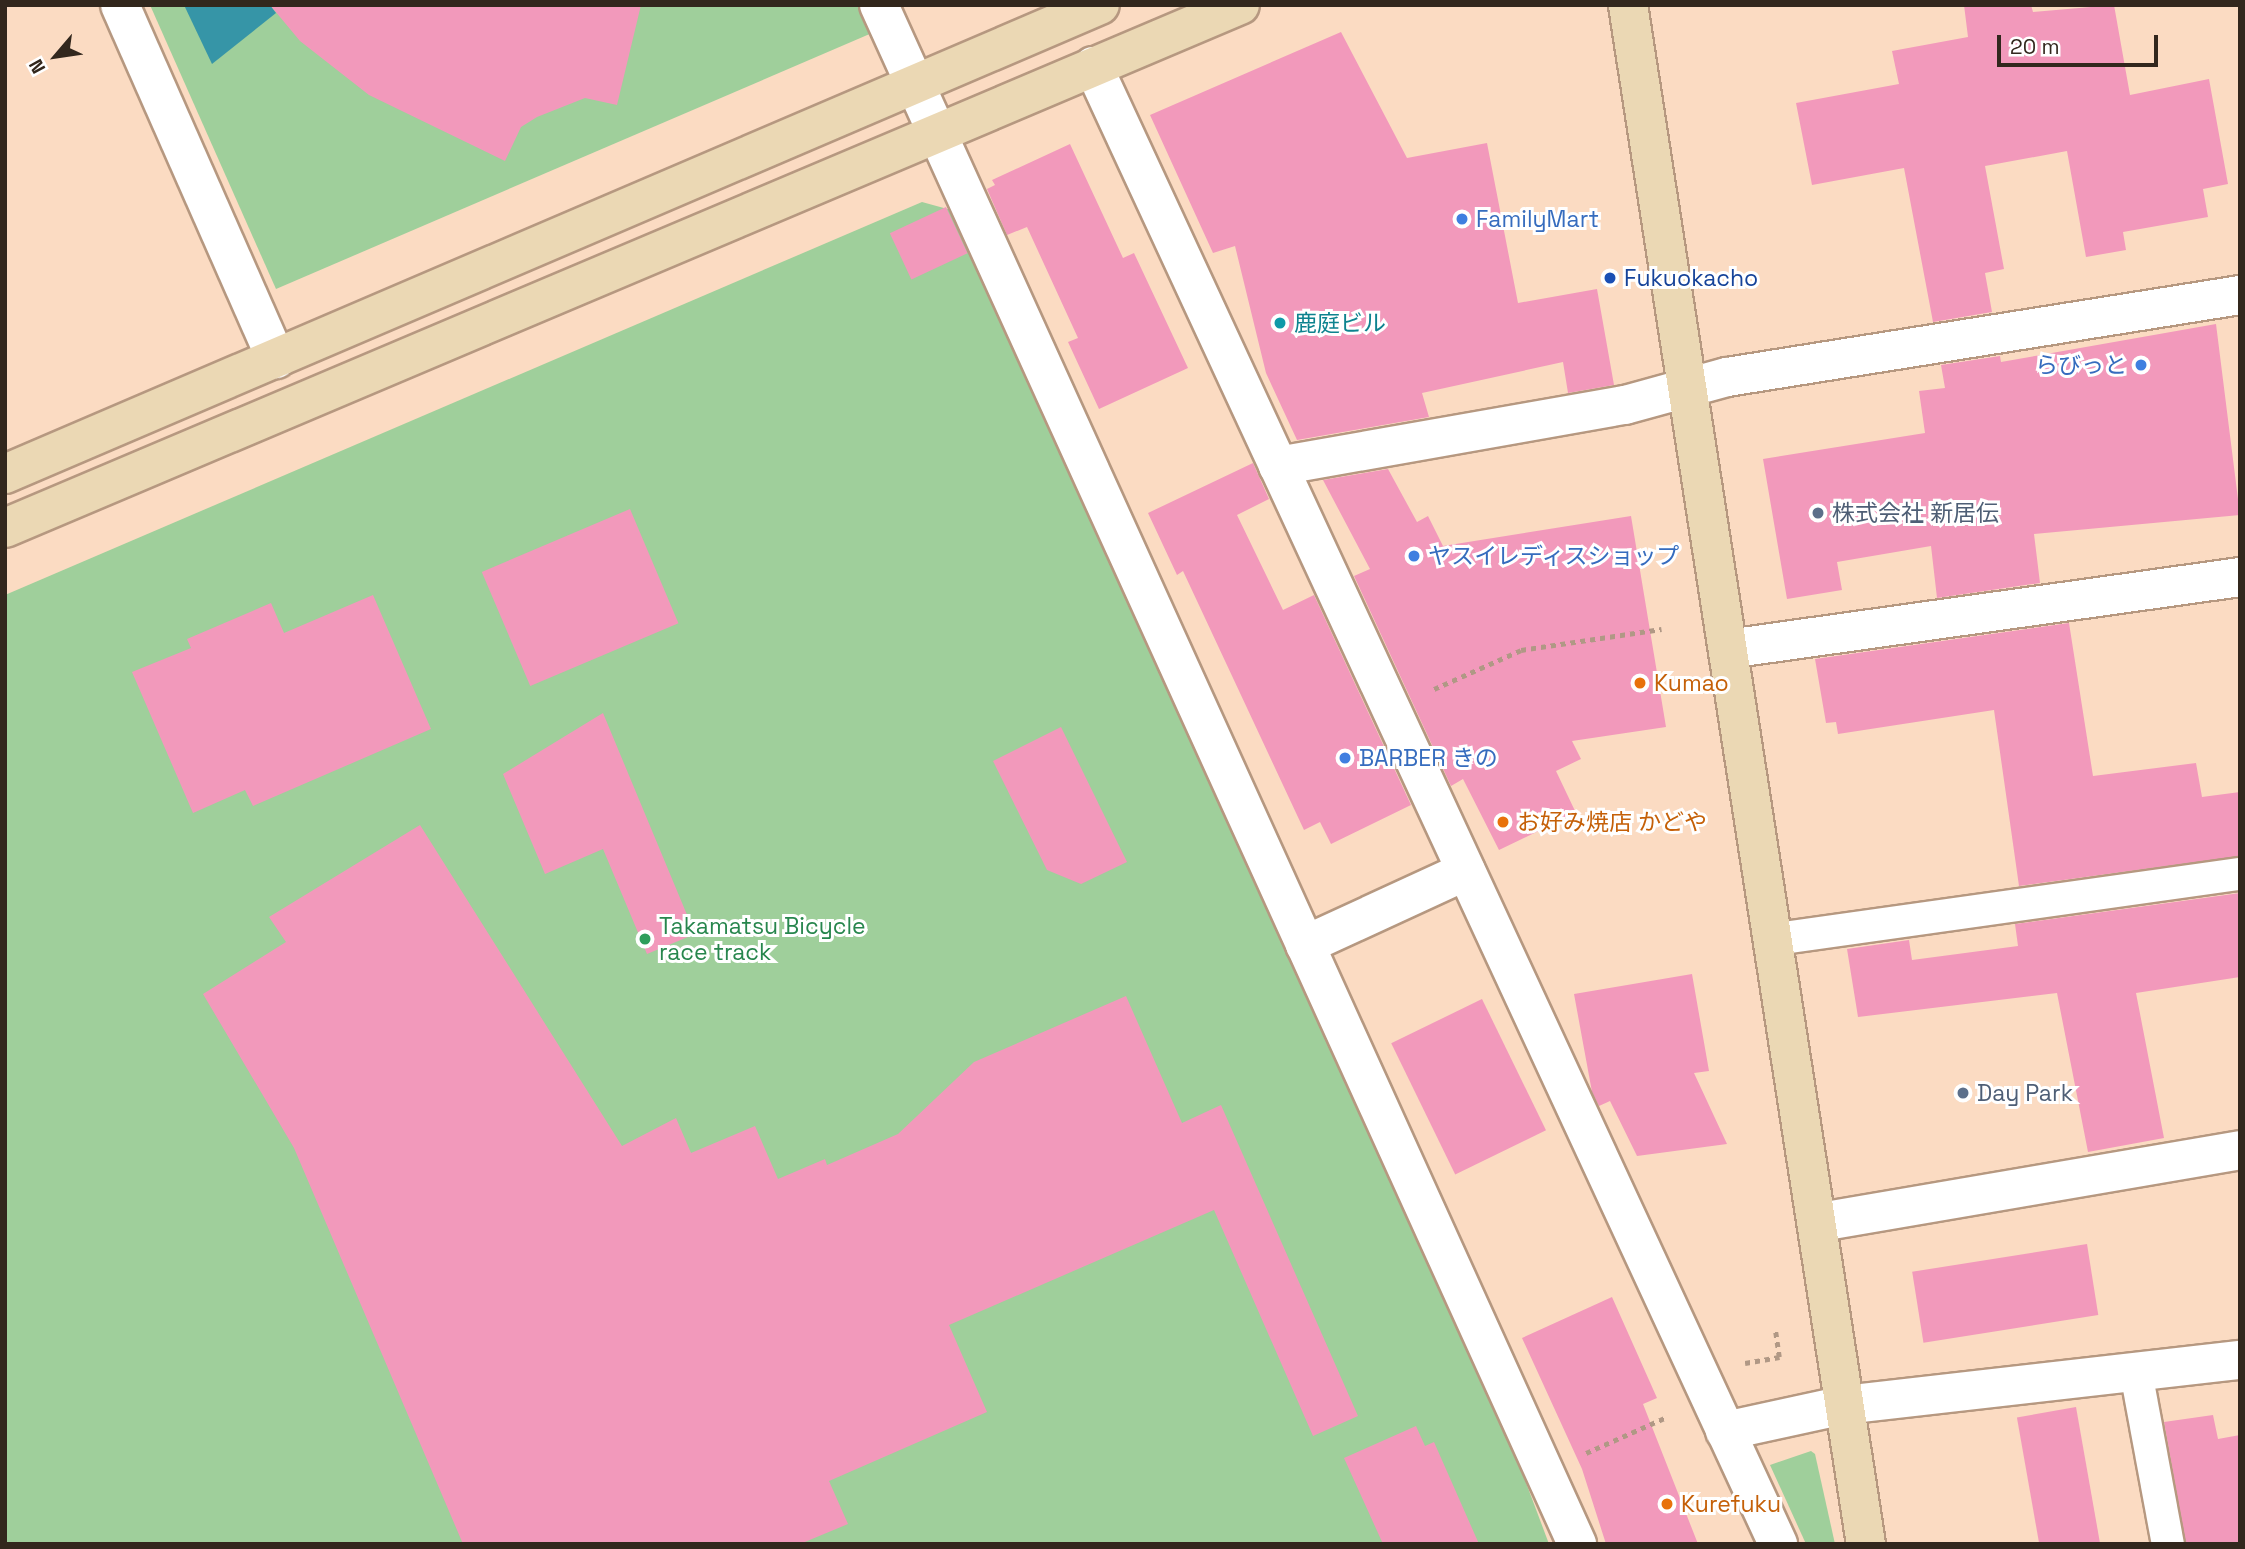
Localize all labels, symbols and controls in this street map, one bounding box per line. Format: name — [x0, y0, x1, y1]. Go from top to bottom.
north arrow — [21, 21, 91, 91]
scale bar — [2000, 21, 2161, 65]
text: 20 m — [2010, 33, 2060, 60]
text: N — [23, 55, 51, 78]
place label: FamilyMart — [1476, 205, 1599, 233]
marker: FamilyMart — [1454, 211, 1470, 227]
place label: Fukuokacho — [1624, 264, 1758, 292]
marker: Fukuokacho — [1602, 270, 1618, 286]
place label: 鹿庭ビル — [1294, 309, 1386, 337]
marker: 鹿庭ビル — [1272, 315, 1288, 331]
place label: らびっと — [2035, 351, 2127, 379]
marker: らびっと — [2133, 357, 2149, 373]
place label: 株式会社 新居伝 — [1832, 499, 1999, 527]
marker: 株式会社 新居伝 — [1810, 505, 1826, 521]
place label: ヤスイレディスショップ — [1428, 542, 1681, 570]
marker: ヤスイレディスショップ — [1406, 548, 1422, 564]
place label: Kumao — [1654, 669, 1729, 697]
marker: Kumao — [1632, 675, 1648, 691]
place label: BARBER きの — [1359, 744, 1498, 772]
marker: BARBER きの — [1337, 750, 1353, 766]
place label: お好み焼店 かどや — [1517, 808, 1707, 836]
marker: お好み焼店 かどや — [1495, 814, 1511, 830]
place label: Takamatsu Bicycle race track — [659, 912, 866, 966]
marker: Takamatsu Bicycle race track — [637, 931, 653, 947]
place label: Day Park — [1977, 1079, 2073, 1107]
marker: Day Park — [1955, 1085, 1971, 1101]
place label: Kurefuku — [1681, 1490, 1781, 1518]
marker: Kurefuku — [1659, 1496, 1675, 1512]

